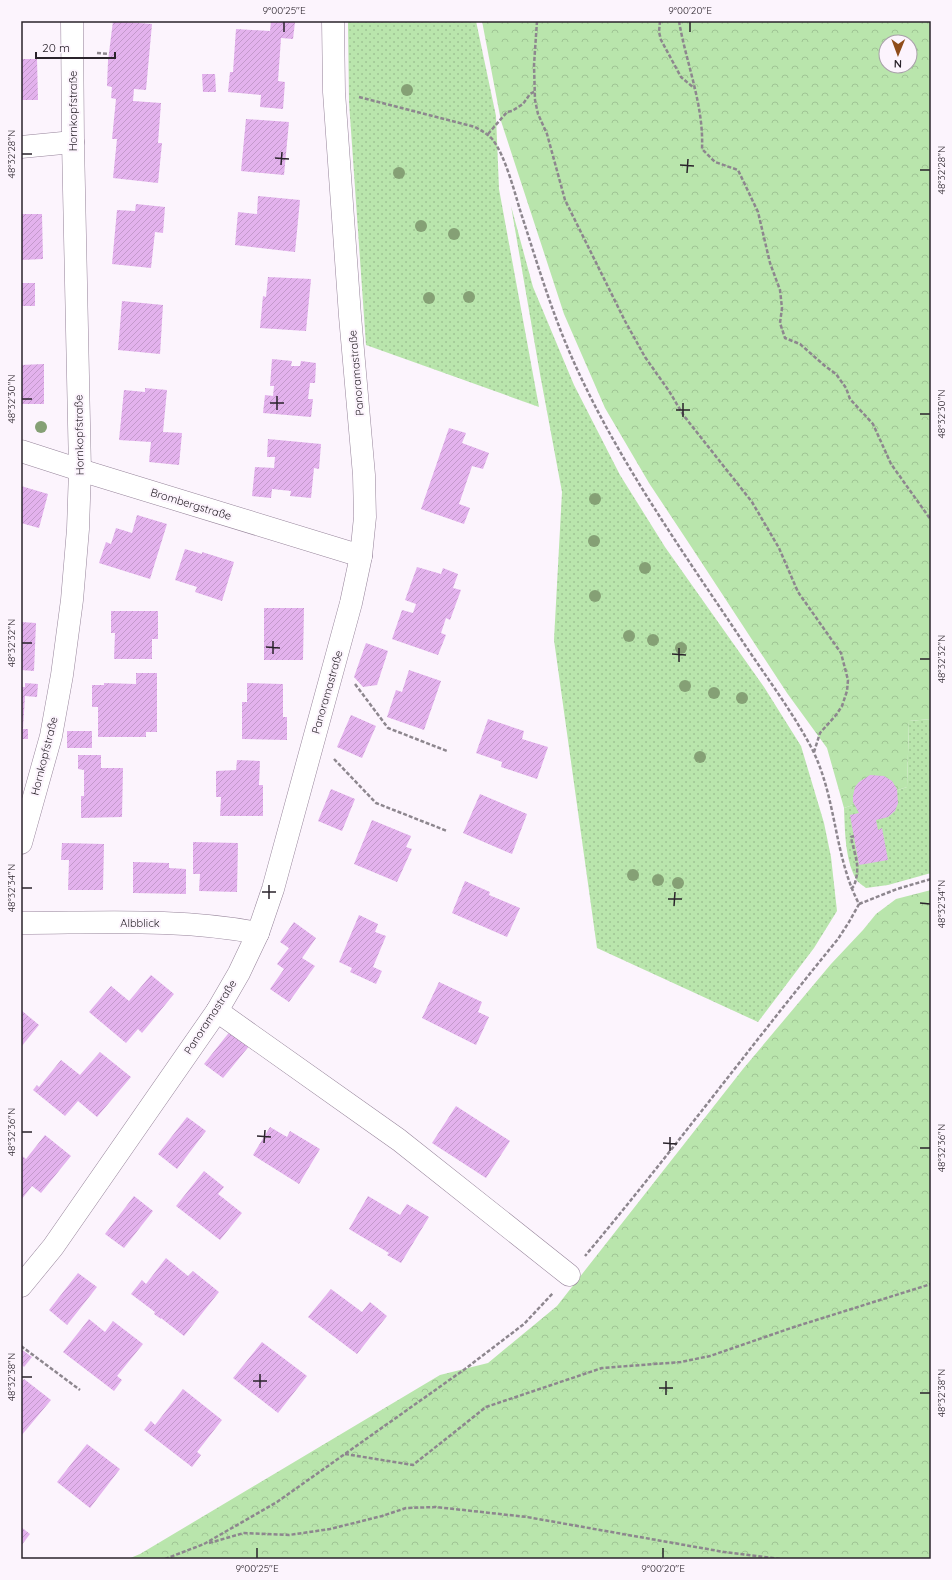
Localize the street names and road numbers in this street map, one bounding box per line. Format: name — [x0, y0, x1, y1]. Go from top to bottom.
street label: Hornkopfstraße — [66, 71, 80, 151]
street label: Panoramastraße — [345, 329, 367, 417]
street label: Hornkopfstraße — [71, 395, 87, 475]
street label: Brombergstraße — [149, 485, 233, 523]
street label: Panoramastraße — [308, 649, 346, 735]
street label: Hornkopfstraße — [27, 715, 61, 797]
street label: Albblick — [120, 916, 160, 930]
street label: Panoramastraße — [181, 977, 239, 1057]

